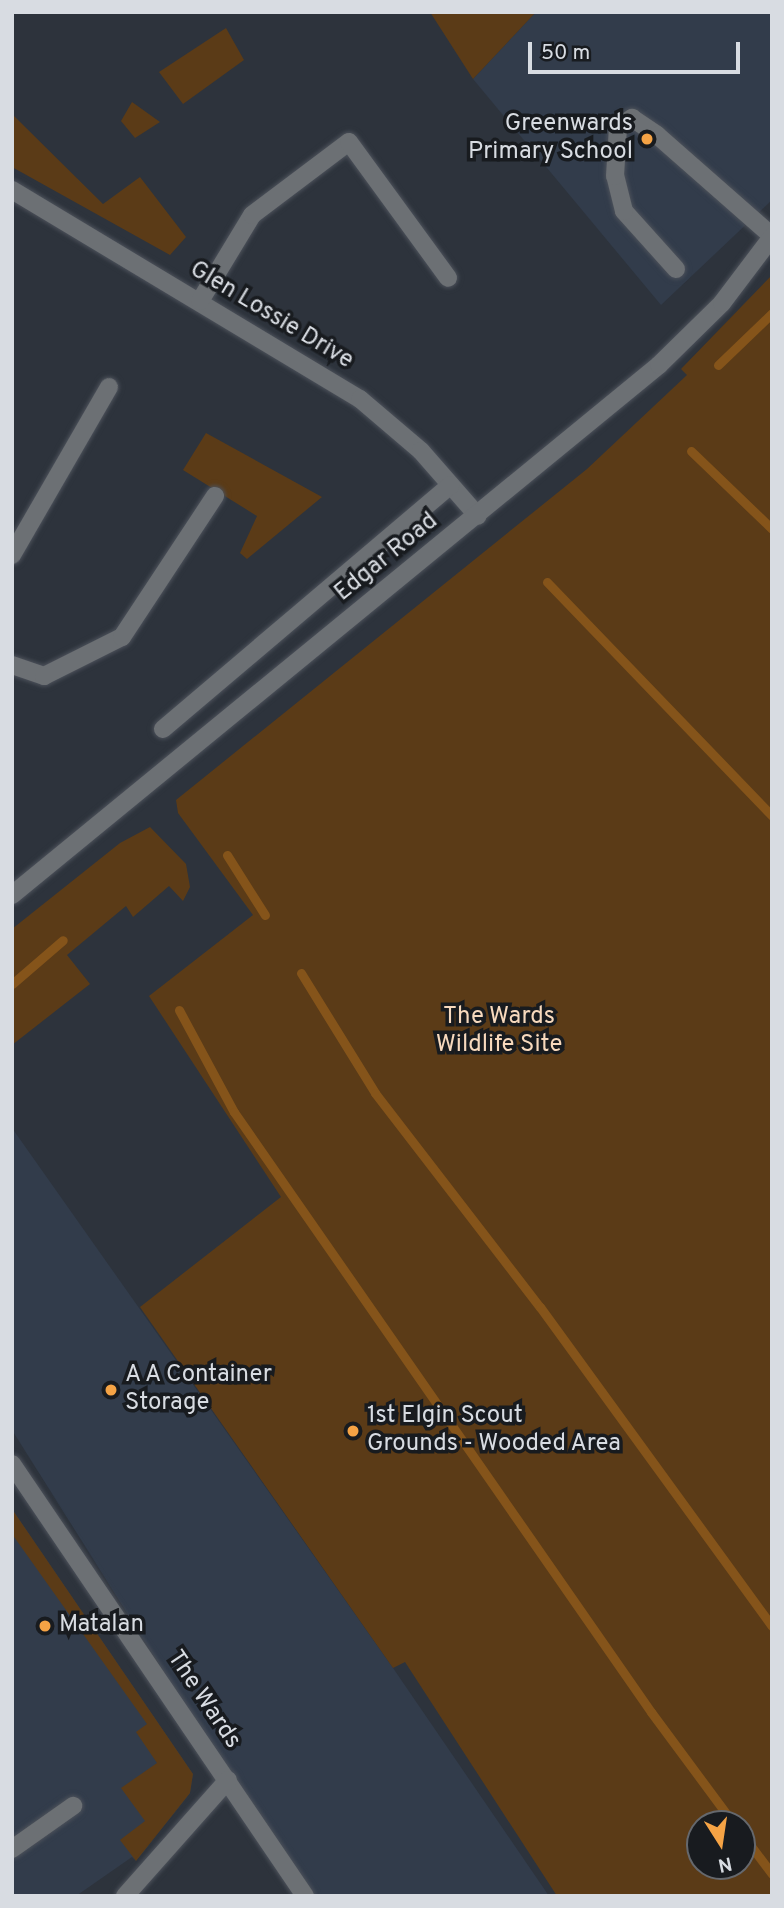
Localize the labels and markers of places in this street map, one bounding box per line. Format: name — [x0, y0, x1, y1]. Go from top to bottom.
place label: Greenwards Primary School — [468, 111, 633, 167]
marker: Greenwards Primary School — [639, 131, 655, 147]
place label: A A Container Storage — [125, 1362, 275, 1418]
marker: A A Container Storage — [103, 1382, 119, 1398]
place label: 1st Elgin Scout Grounds - Wooded Area — [367, 1403, 622, 1459]
marker: 1st Elgin Scout Grounds - Wooded Area — [345, 1423, 361, 1439]
place label: Matalan — [59, 1612, 144, 1640]
marker: Matalan — [37, 1618, 53, 1634]

